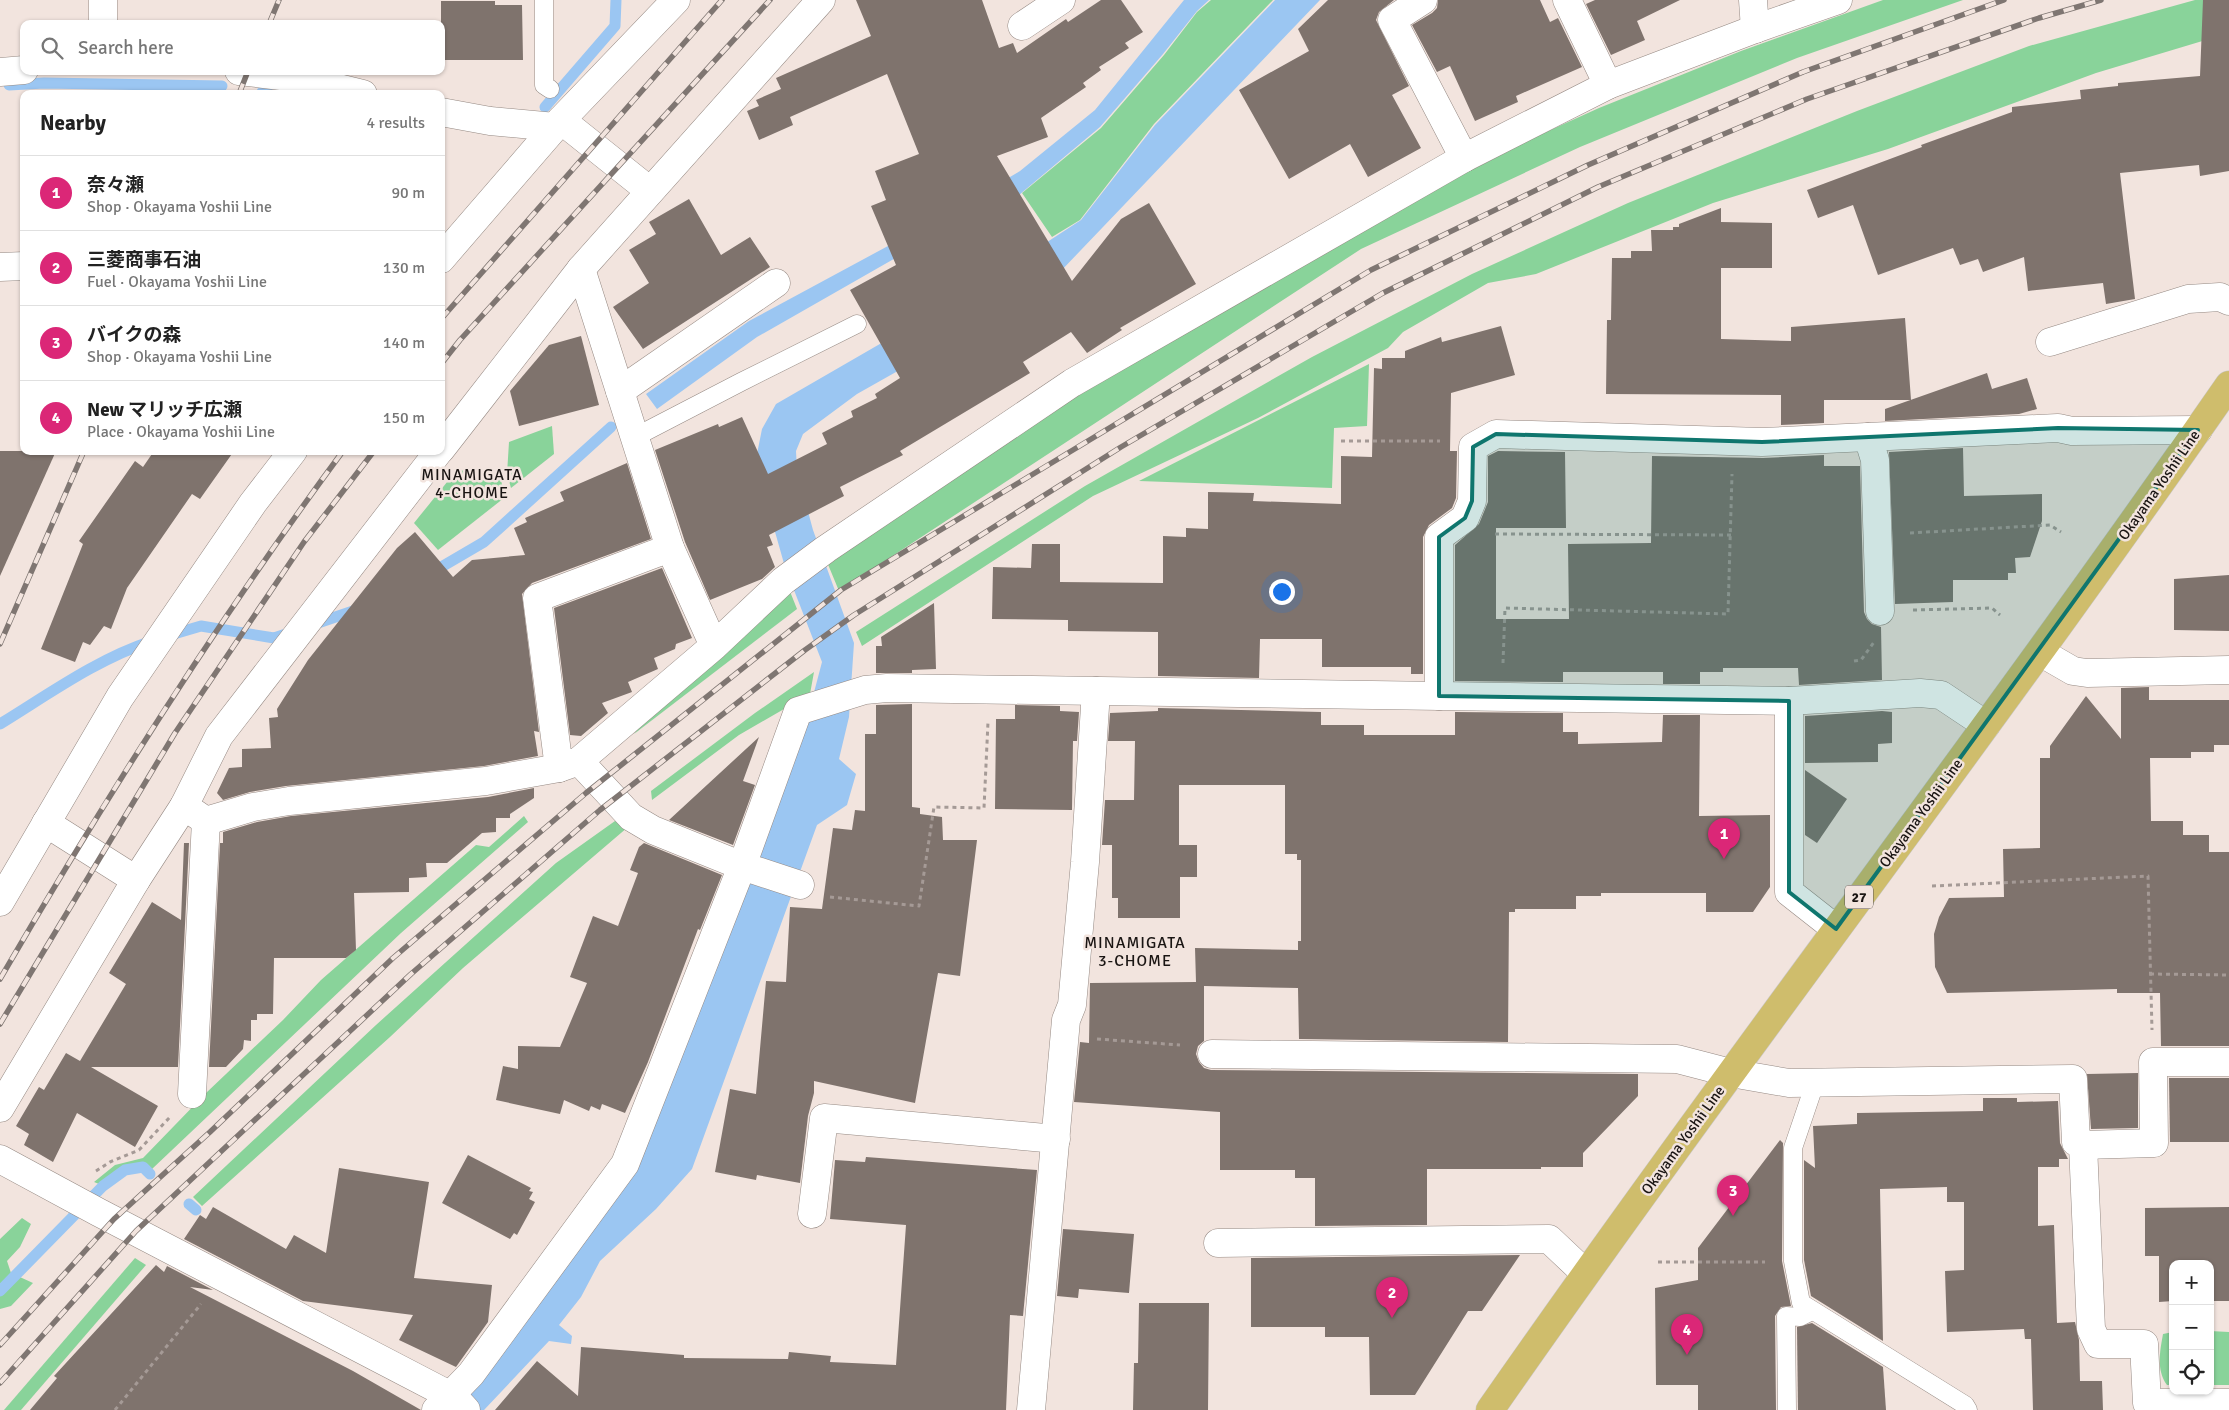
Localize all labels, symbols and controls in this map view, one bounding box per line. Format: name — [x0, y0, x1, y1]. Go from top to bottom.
search box — [20, 20, 445, 75]
icon: search — [38, 34, 66, 62]
text: Search here — [78, 36, 174, 60]
text: Nearby — [40, 110, 106, 136]
text: 4 results — [366, 113, 425, 133]
text: 奈々瀬 — [87, 173, 144, 197]
text: 1 — [52, 183, 60, 203]
text: 90 m — [391, 183, 425, 203]
text: Shop · Okayama Yoshii Line — [87, 197, 272, 217]
text: 三菱商事石油 — [87, 248, 201, 272]
text: 2 — [52, 258, 60, 278]
text: 130 m — [383, 258, 425, 278]
text: Fuel · Okayama Yoshii Line — [87, 272, 267, 292]
text: バイクの森 — [87, 323, 182, 347]
text: 3 — [52, 333, 60, 353]
text: 140 m — [383, 333, 425, 353]
text: Shop · Okayama Yoshii Line — [87, 347, 272, 367]
text: New マリッチ広瀬 — [87, 398, 242, 422]
text: 4 — [52, 408, 60, 428]
text: 150 m — [383, 408, 425, 428]
text: Place · Okayama Yoshii Line — [87, 422, 275, 442]
street label: Okayama Yoshii Line — [2114, 427, 2204, 543]
district label: MINAMIGATA 4-CHOME — [421, 465, 523, 503]
your location — [1269, 579, 1295, 605]
street label: Okayama Yoshii Line — [1875, 755, 1967, 871]
pin: 1 — [1708, 818, 1740, 859]
road number: 27 — [1845, 886, 1873, 909]
district label: MINAMIGATA 3-CHOME — [1084, 933, 1186, 971]
street label: Okayama Yoshii Line — [1637, 1082, 1729, 1198]
pin: 3 — [1717, 1175, 1749, 1216]
map controls — [2169, 1260, 2214, 1395]
button: + — [2169, 1260, 2214, 1305]
pin: 2 — [1376, 1277, 1408, 1318]
button: − — [2169, 1305, 2214, 1350]
pin: 4 — [1671, 1314, 1703, 1355]
button: locate — [2169, 1350, 2214, 1395]

